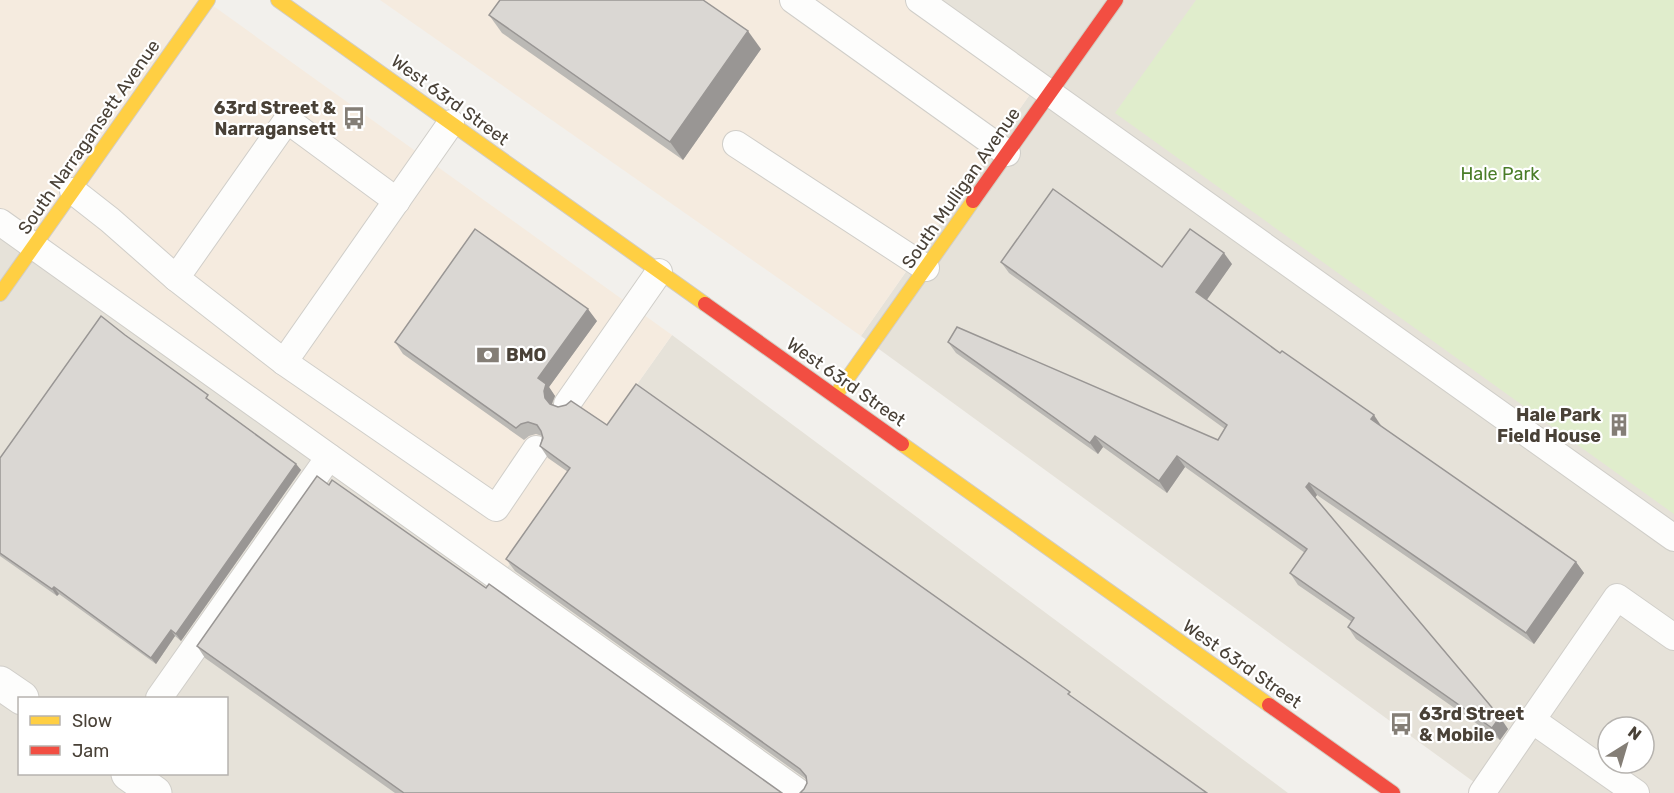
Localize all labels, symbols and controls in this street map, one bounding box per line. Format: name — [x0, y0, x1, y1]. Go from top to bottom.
street label: South Narragansett Avenue — [13, 35, 165, 239]
street label: West 63rd Street — [387, 50, 513, 150]
place label: 63rd Street & Narragansett — [214, 97, 337, 140]
street label: South Mulligan Avenue — [897, 103, 1025, 273]
bus stop icon: 63rd Street & Narragansett — [341, 105, 367, 131]
park label: Hale Park — [1460, 163, 1540, 185]
street label: West 63rd Street — [782, 333, 910, 431]
bank icon: BMO — [475, 342, 501, 368]
place label: BMO — [506, 344, 546, 366]
place label: Hale Park Field House — [1497, 404, 1601, 447]
building icon: Hale Park Field House — [1606, 412, 1632, 438]
street label: West 63rd Street — [1178, 615, 1306, 713]
legend — [18, 697, 228, 775]
place label: 63rd Street & Mobile — [1419, 703, 1524, 746]
text: Slow — [72, 710, 112, 732]
bus stop icon: 63rd Street & Mobile — [1388, 711, 1414, 737]
north arrow — [1596, 715, 1656, 775]
text: N — [1624, 722, 1645, 744]
text: Jam — [72, 740, 109, 762]

